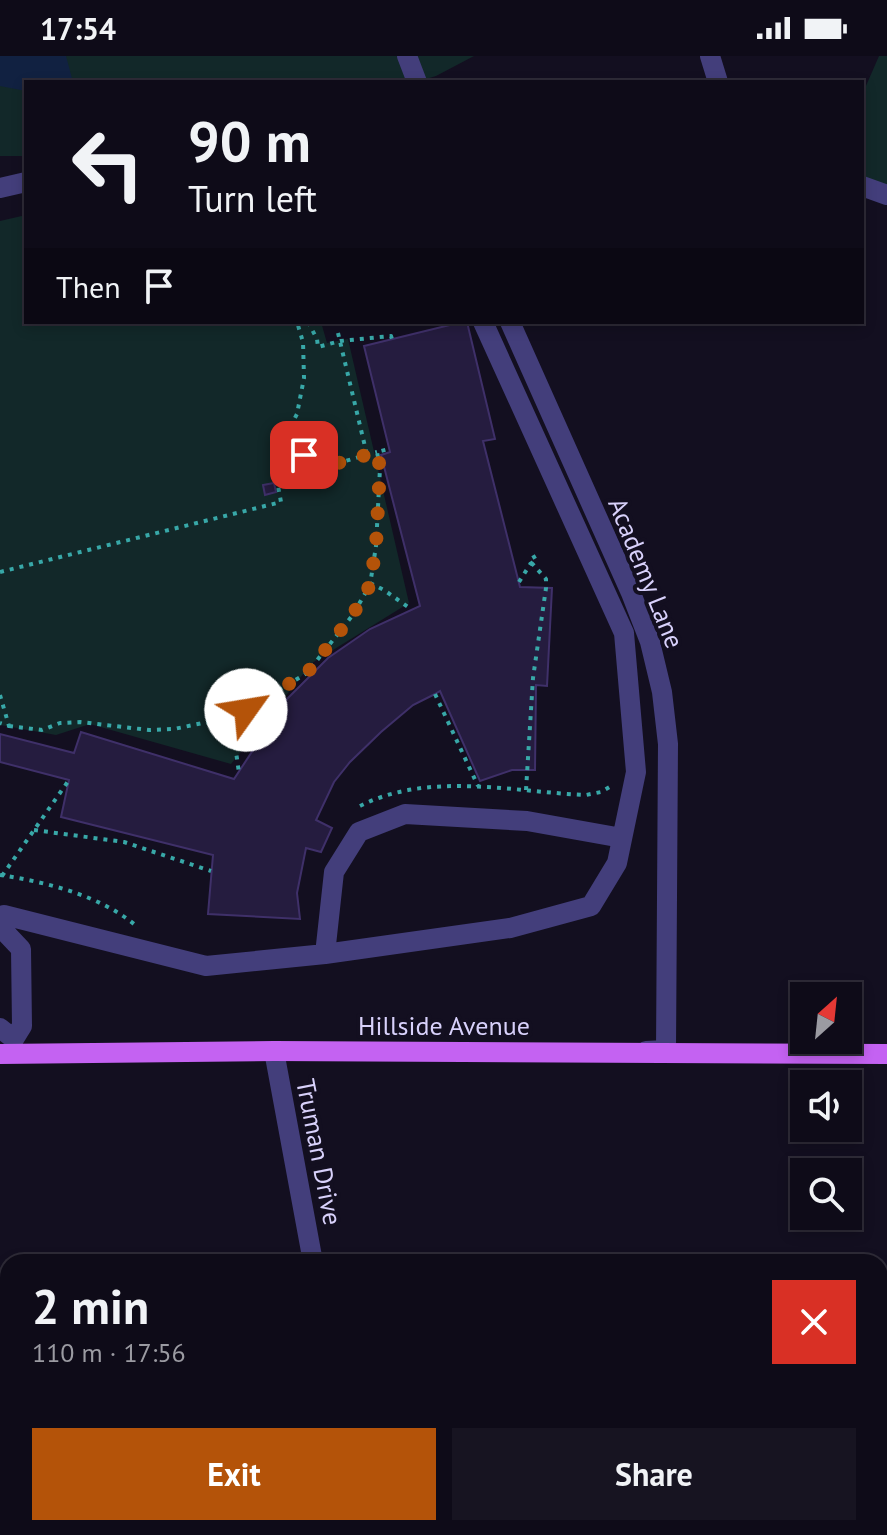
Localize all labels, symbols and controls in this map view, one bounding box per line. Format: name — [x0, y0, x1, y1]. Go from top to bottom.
text: 17:54 — [40, 9, 116, 48]
text: 90 m — [188, 105, 311, 177]
icon: left — [56, 112, 160, 216]
text: Turn left — [188, 175, 317, 222]
icon: arrive — [137, 264, 181, 308]
text: Then — [56, 267, 121, 306]
pin — [270, 421, 338, 489]
icon: arrive — [282, 433, 326, 477]
street label: Academy Lane — [601, 493, 692, 653]
position arrow — [204, 668, 288, 752]
north arrow — [790, 982, 862, 1054]
map controls — [790, 982, 862, 1230]
street label: Hillside Avenue — [358, 1009, 530, 1042]
button: sound — [790, 1070, 862, 1142]
street label: Truman Drive — [289, 1076, 350, 1228]
button: search — [790, 1158, 862, 1230]
text: 2 min — [32, 1275, 149, 1337]
button: close — [772, 1280, 856, 1364]
text: 110 m · 17:56 — [32, 1336, 186, 1369]
button: Exit — [32, 1428, 436, 1520]
button: Share — [452, 1428, 856, 1520]

